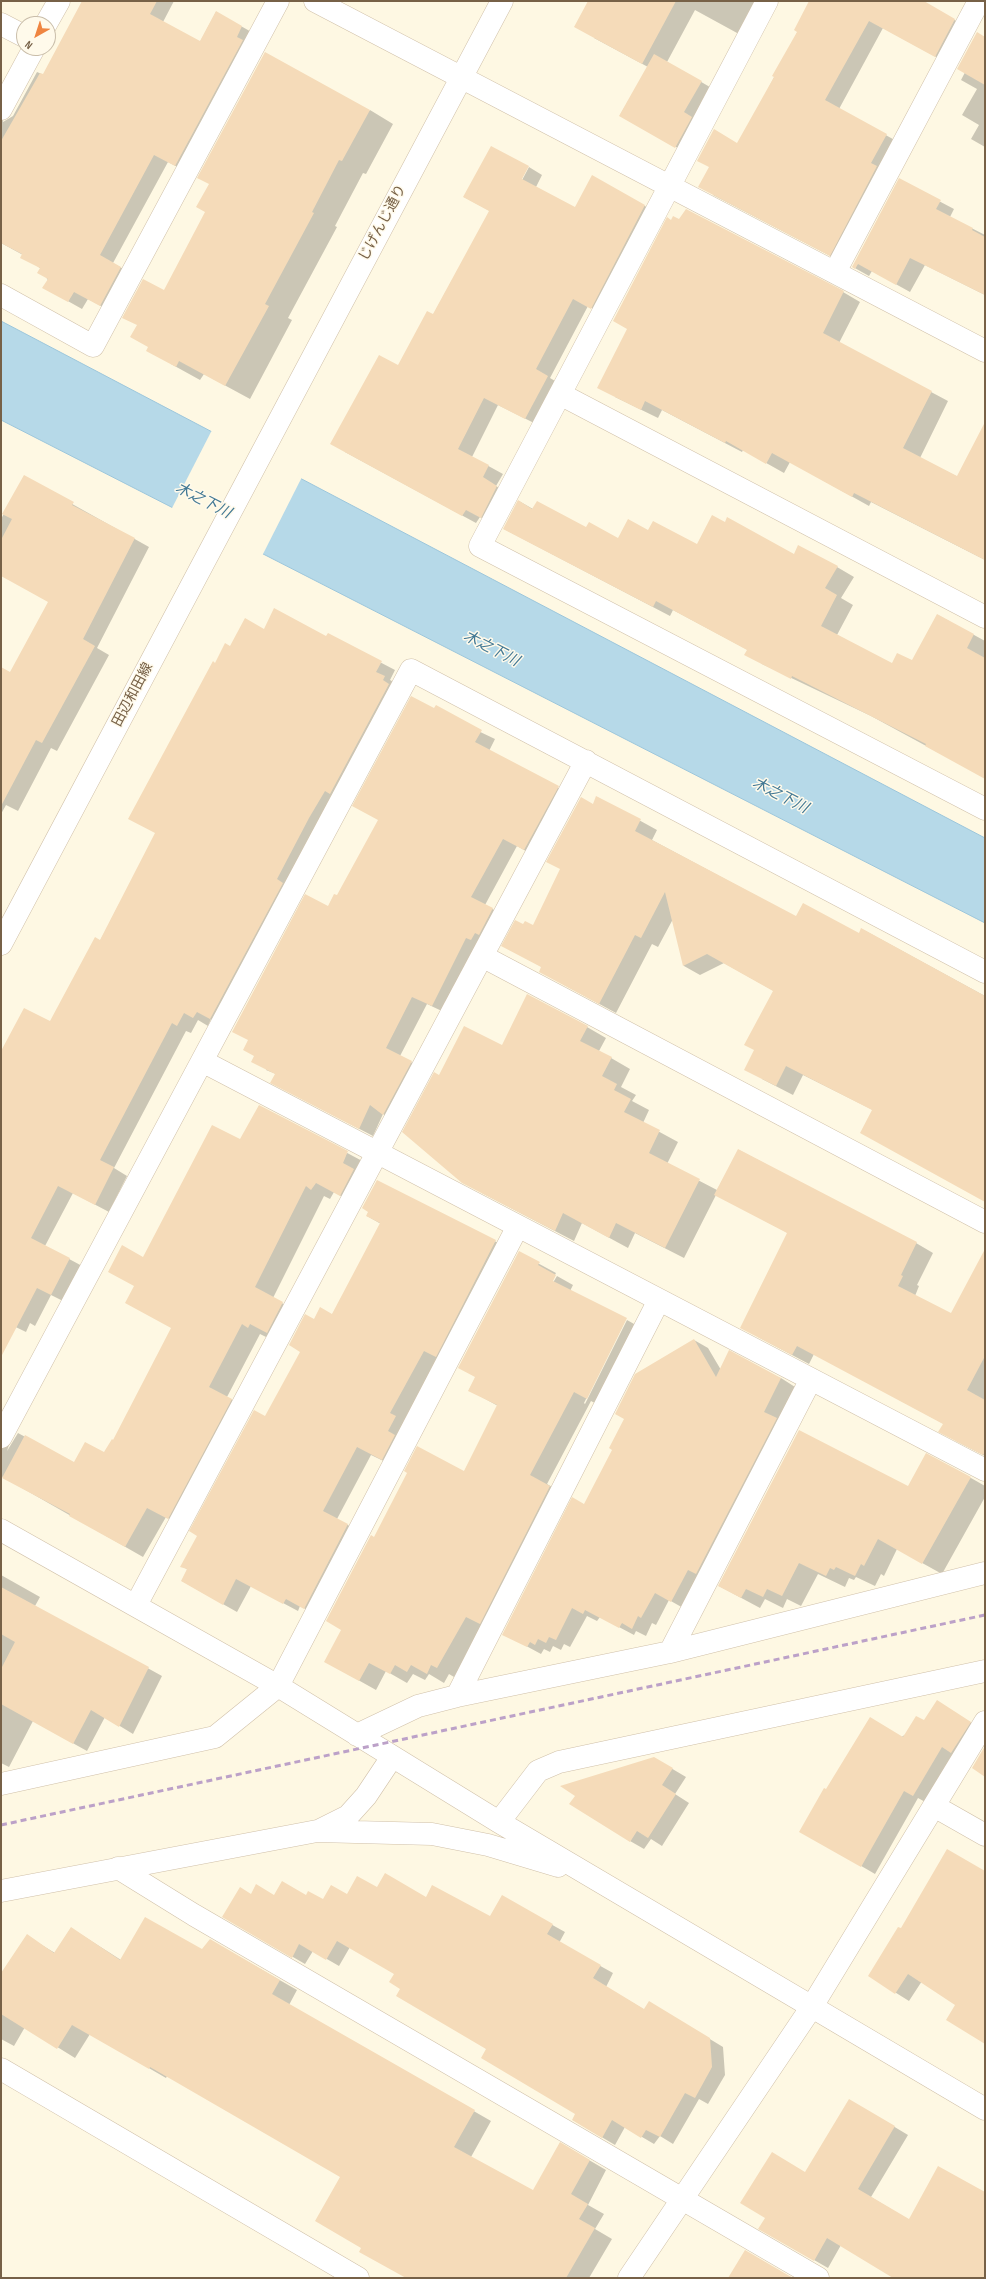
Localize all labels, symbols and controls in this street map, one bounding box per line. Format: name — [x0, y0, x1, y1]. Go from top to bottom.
north arrow — [16, 16, 56, 56]
text: N — [22, 38, 35, 52]
street label: じげんじ通り — [356, 182, 410, 264]
water label: 木之下川 — [172, 479, 234, 523]
water label: 木之下川 — [460, 627, 522, 671]
street label: 田辺和田線 — [109, 660, 157, 730]
water label: 木之下川 — [749, 774, 811, 818]

